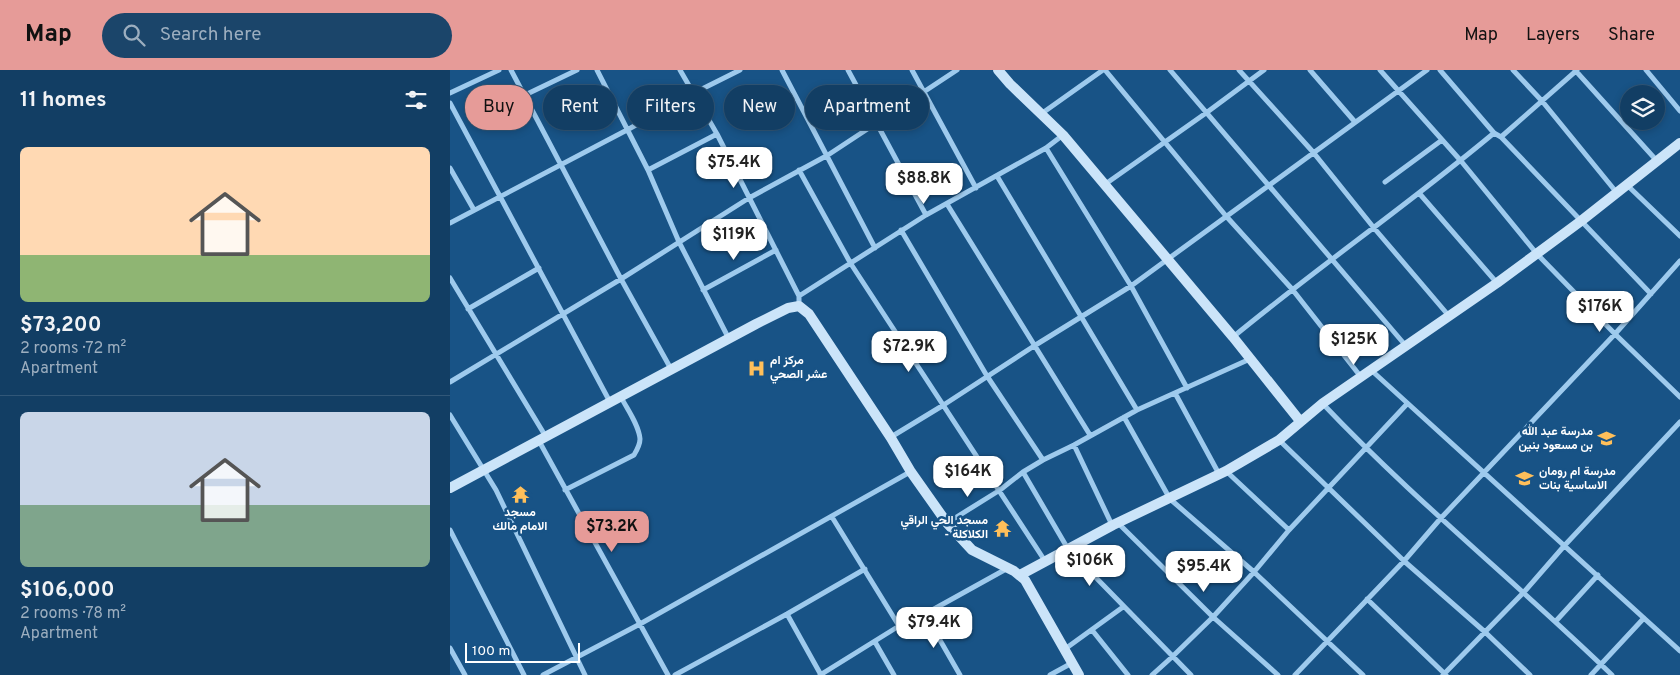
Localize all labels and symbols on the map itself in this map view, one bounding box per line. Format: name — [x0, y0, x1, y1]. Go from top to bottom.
pin: $75.4K — [693, 146, 775, 189]
pin: $88.8K — [883, 162, 965, 205]
pin: $119K — [699, 218, 769, 261]
pin: $176K — [1565, 290, 1635, 333]
pin: $125K — [1319, 324, 1389, 366]
pin: $72.9K — [868, 330, 950, 373]
place label: مركز ام عشر الصحي — [770, 353, 827, 384]
hospital icon: مركز ام عشر الصحي — [746, 358, 766, 378]
place label: مدرسة عبد الله بن مسعود بنين — [1518, 424, 1593, 454]
school or university icon: مدرسة عبد الله بن مسعود بنين — [1597, 429, 1617, 449]
pin: $164K — [933, 456, 1003, 498]
place label: مدرسة ام رومان الاساسية بنات — [1539, 464, 1616, 494]
school or university icon: مدرسة ام رومان الاساسية بنات — [1515, 469, 1535, 489]
temple icon: مسجد الامام مالك — [510, 484, 530, 504]
place label: مسجد الامام مالك — [493, 505, 547, 535]
pin: $73.2K — [571, 510, 653, 553]
place label: مسجد الحي الراقي - الكلاكلة — [901, 513, 988, 543]
temple icon: مسجد الحي الراقي - الكلاكلة — [992, 518, 1012, 538]
pin: $106K — [1055, 544, 1125, 587]
pin: $95.4K — [1163, 550, 1245, 593]
pin: $79.4K — [893, 606, 975, 649]
scale bar — [465, 640, 580, 663]

